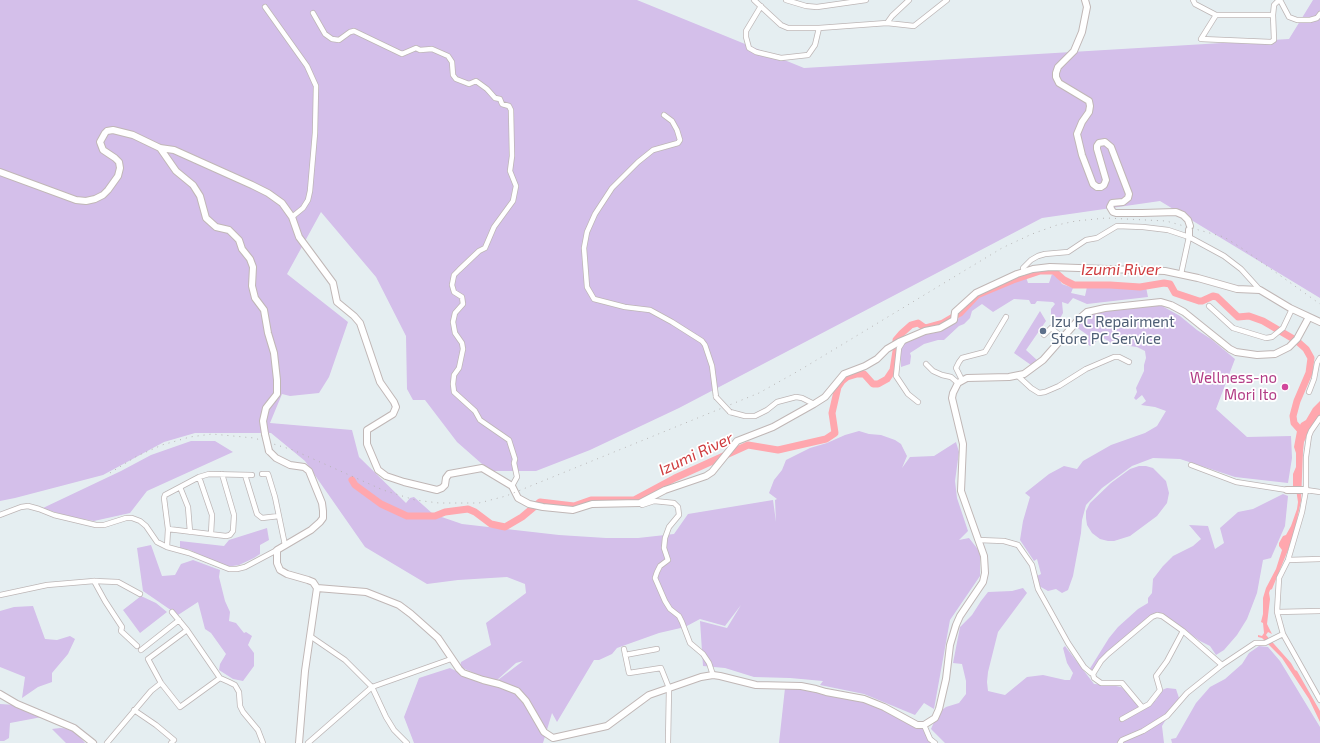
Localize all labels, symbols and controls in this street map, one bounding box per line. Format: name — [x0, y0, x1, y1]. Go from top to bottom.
water label: Izumi River — [1081, 260, 1161, 280]
place label: Izu PC Repairment Store PC Service — [1051, 313, 1175, 348]
marker: Izu PC Repairment Store PC Service — [1038, 326, 1048, 336]
place label: Wellness-no Mori Ito — [1190, 369, 1277, 404]
marker: Wellness-no Mori Ito — [1280, 382, 1290, 392]
water label: Izumi River — [656, 428, 736, 480]

